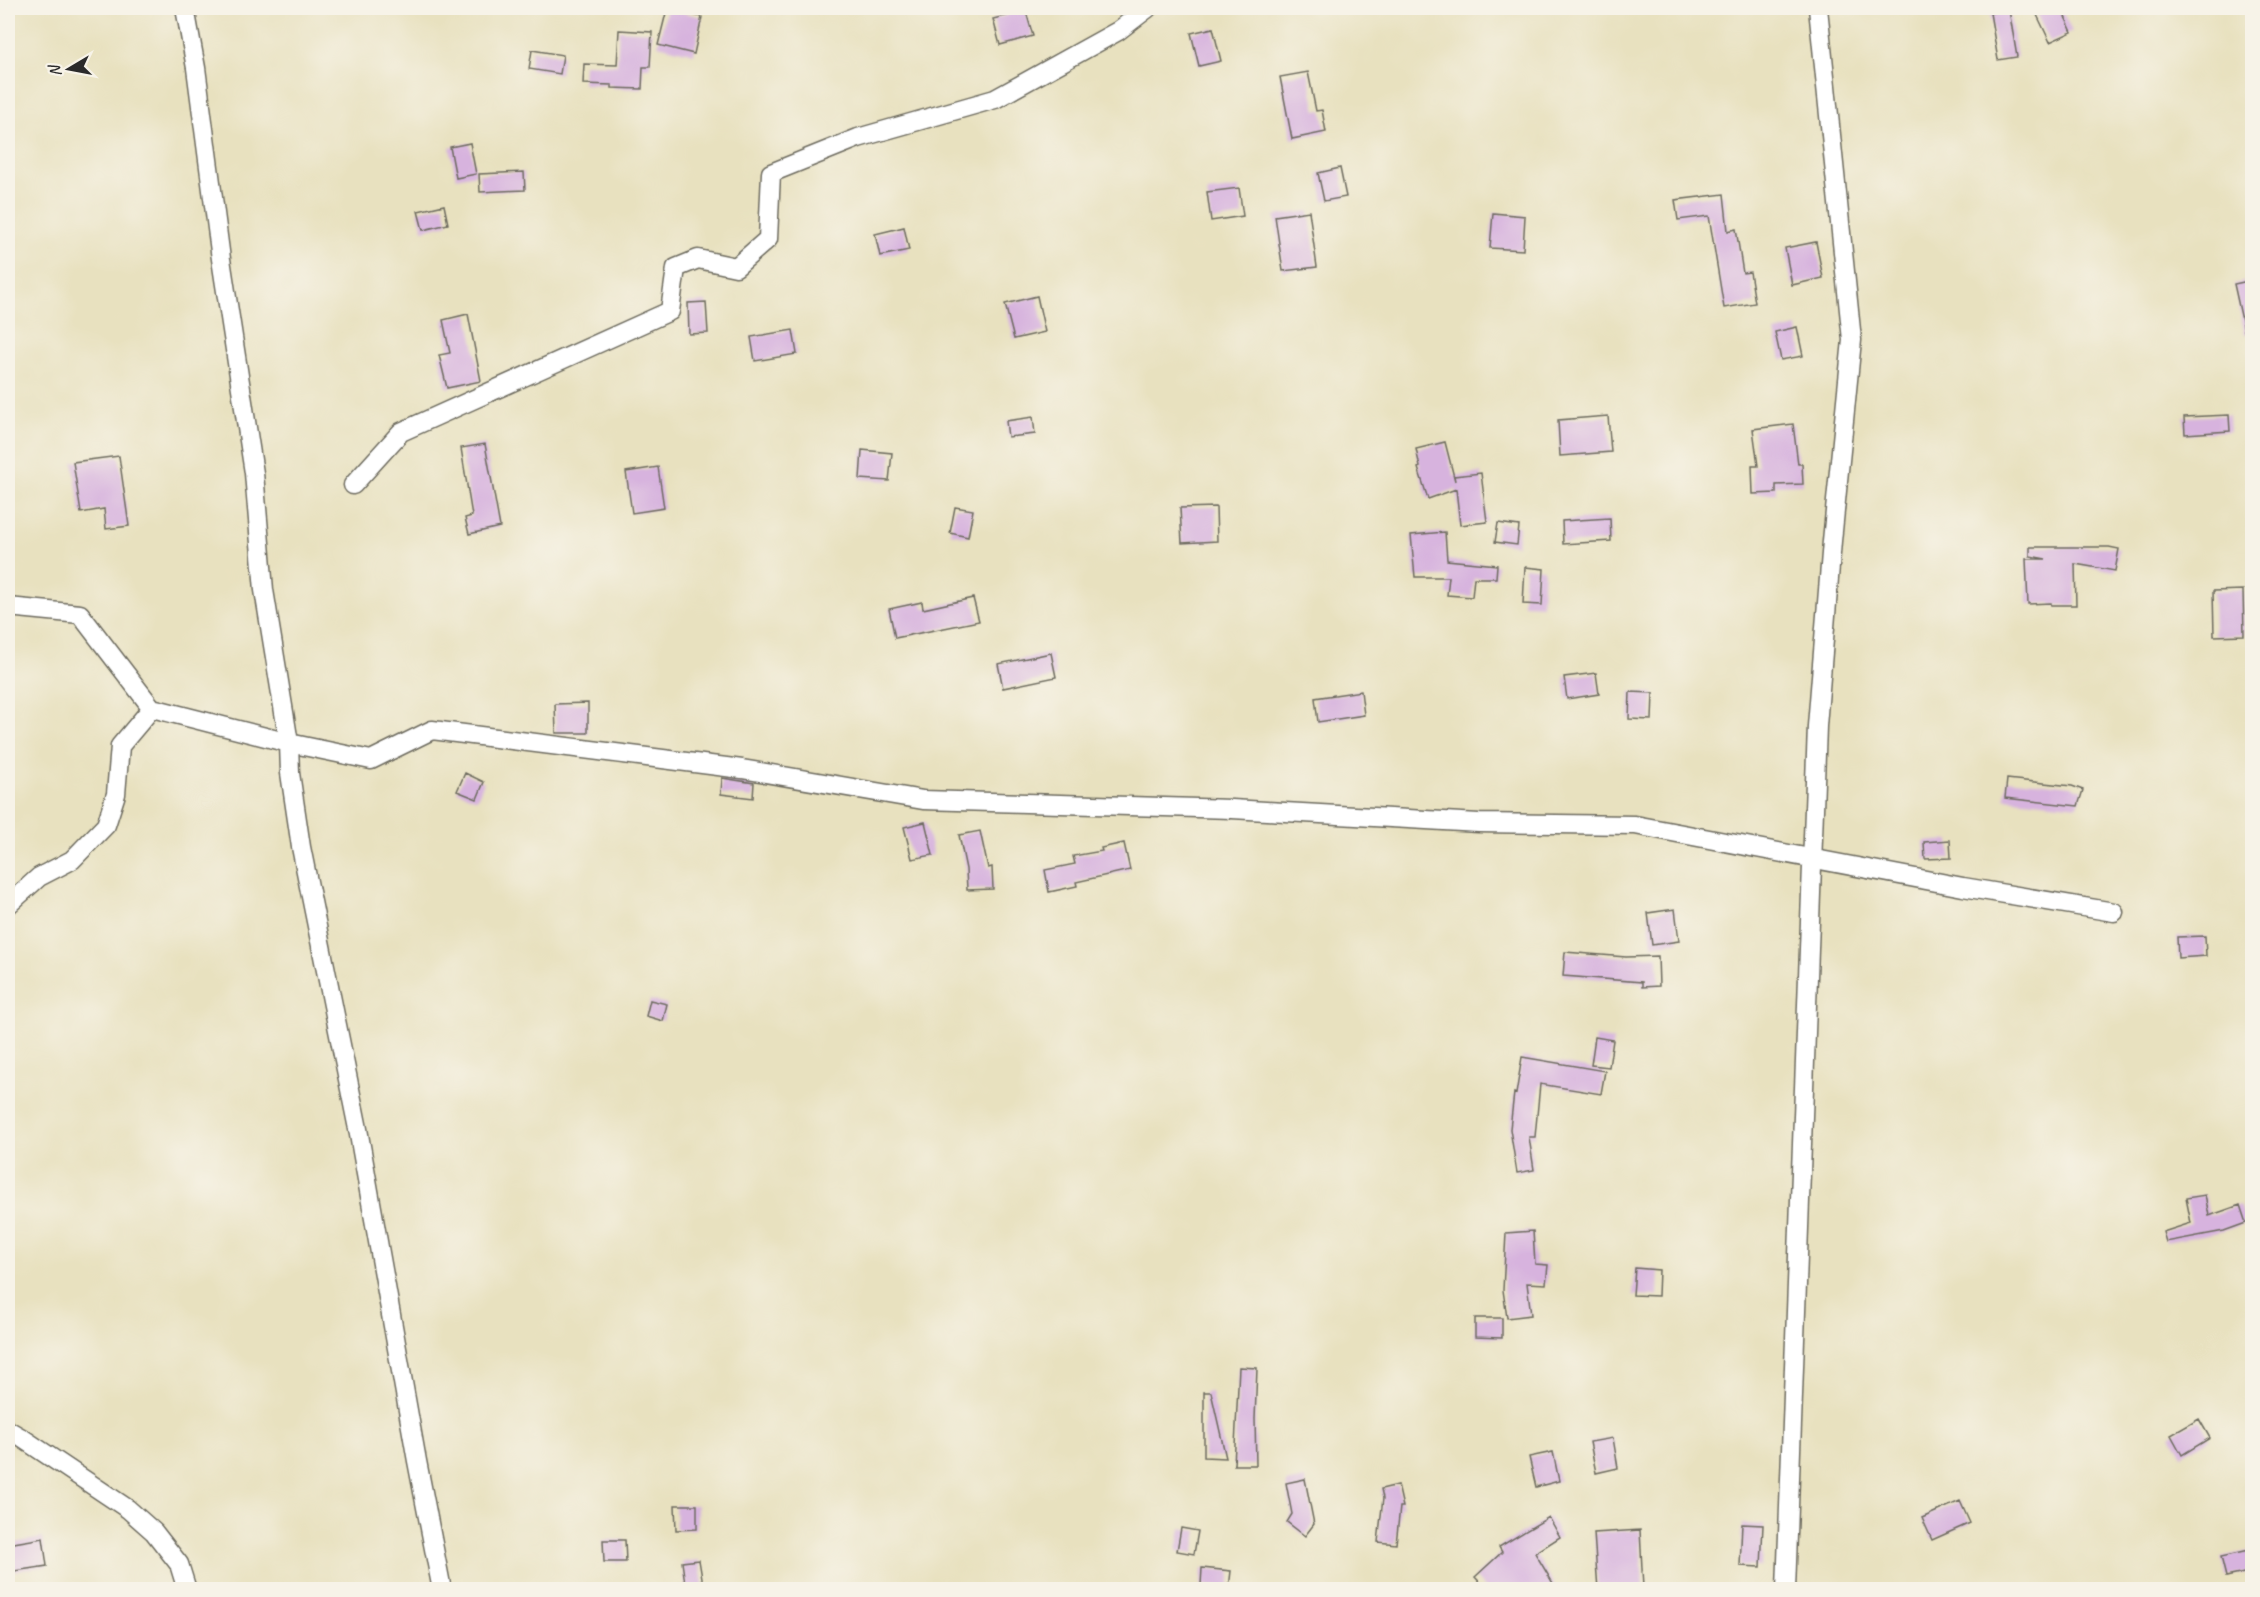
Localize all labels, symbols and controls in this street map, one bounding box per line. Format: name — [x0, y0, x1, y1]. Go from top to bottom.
north arrow — [39, 39, 99, 99]
text: N — [44, 62, 66, 78]

